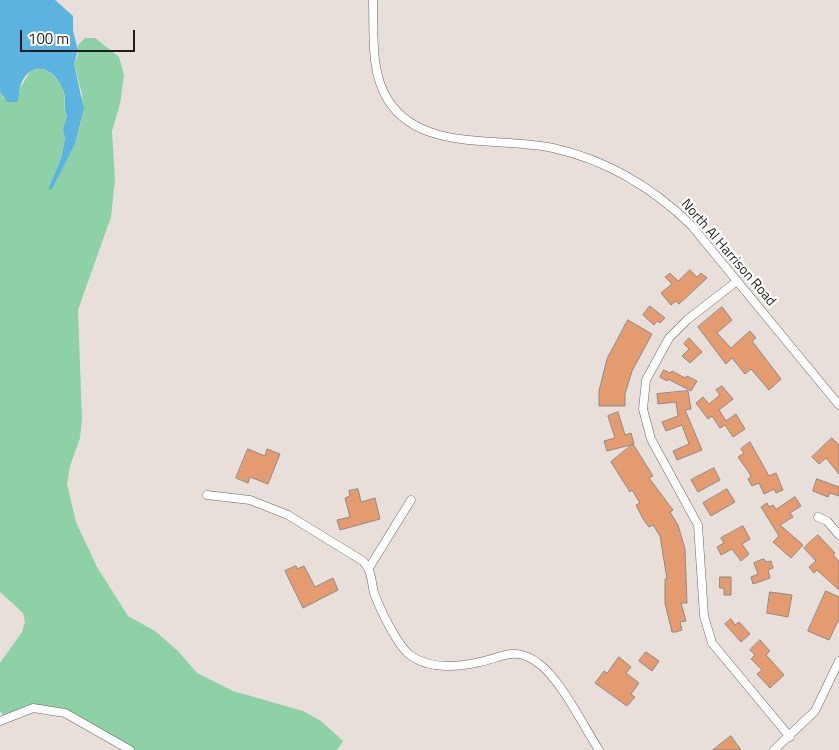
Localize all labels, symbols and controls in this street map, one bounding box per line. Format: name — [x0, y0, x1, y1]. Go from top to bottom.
scale bar — [22, 20, 138, 52]
text: 100 m — [28, 27, 69, 50]
street label: North Al Harrison Road — [677, 196, 779, 310]

